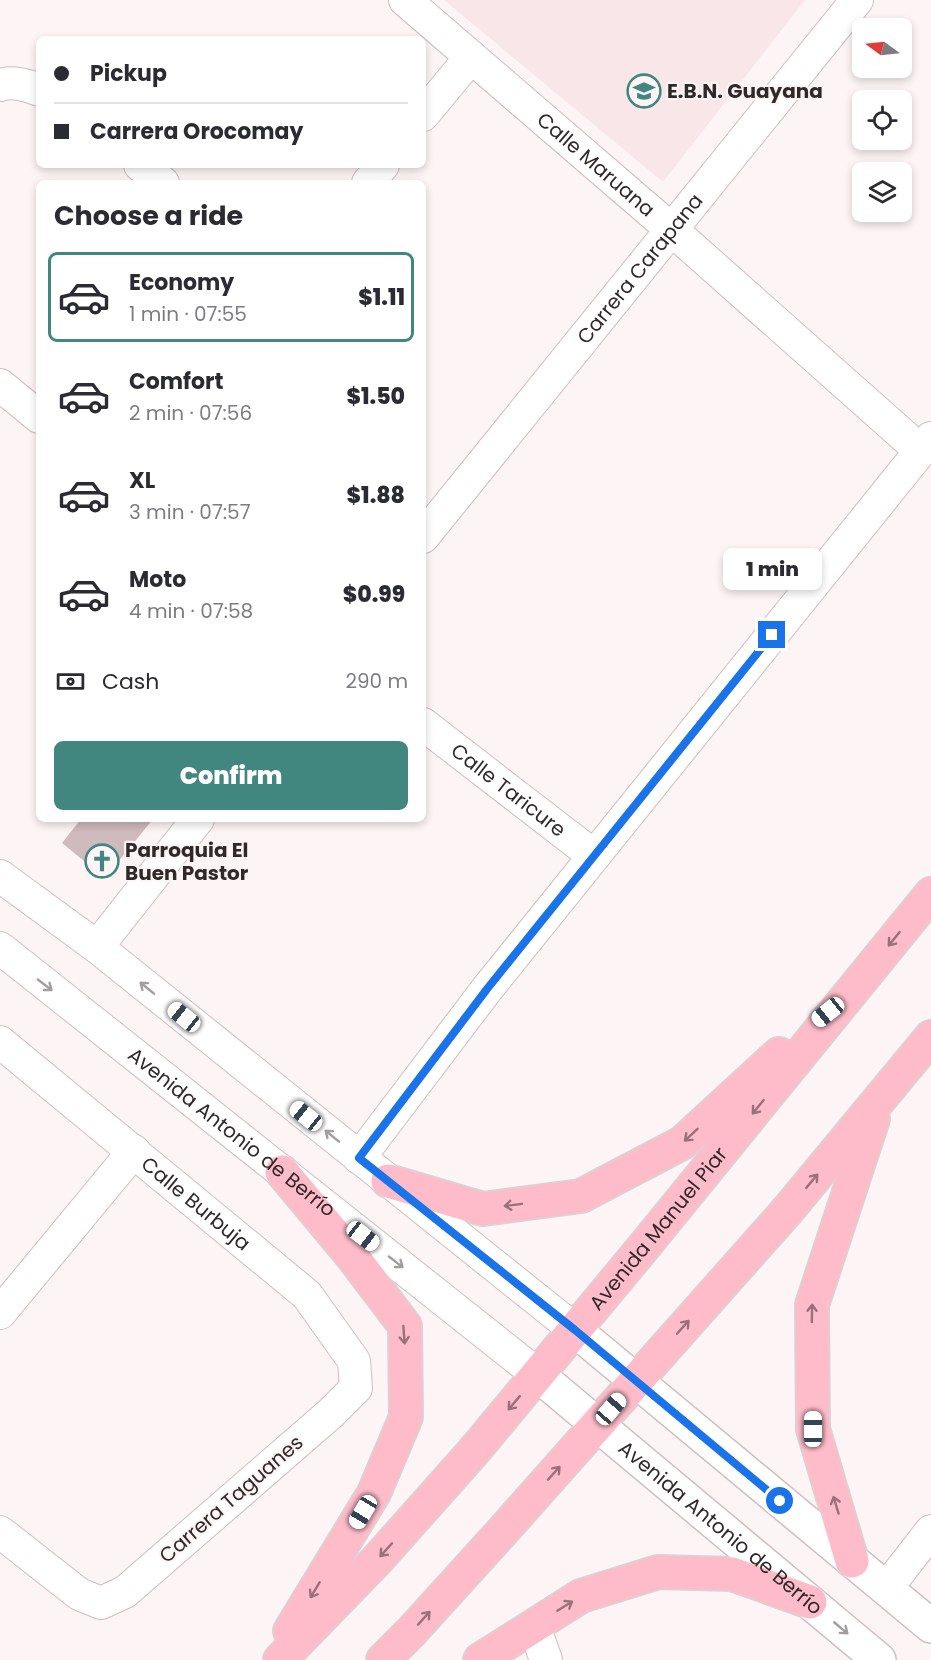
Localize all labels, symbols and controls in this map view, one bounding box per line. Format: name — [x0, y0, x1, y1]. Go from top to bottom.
north arrow — [852, 18, 912, 78]
map controls — [852, 18, 912, 222]
text: Pickup — [90, 58, 167, 89]
school or university icon: E.B.N. Guayana — [626, 73, 662, 109]
place label: E.B.N. Guayana — [667, 77, 823, 105]
button: locate — [852, 90, 912, 150]
street label: Calle Maruana — [531, 106, 661, 223]
text: Carrera Orocomay — [90, 116, 303, 147]
button: layers — [852, 162, 912, 222]
street label: Carrera Carapana — [570, 188, 709, 350]
text: Choose a ride — [54, 197, 243, 234]
text: Economy — [129, 267, 234, 298]
icon: car — [57, 270, 111, 324]
text: $1.11 — [358, 282, 405, 313]
text: 1 min · 07:55 — [129, 300, 247, 328]
text: Comfort — [129, 366, 223, 397]
icon: car — [57, 369, 111, 423]
text: $1.50 — [346, 381, 405, 412]
text: 2 min · 07:56 — [129, 399, 252, 427]
text: XL — [129, 465, 155, 496]
icon: car — [57, 468, 111, 522]
text: $1.88 — [347, 480, 405, 511]
text: 3 min · 07:57 — [129, 498, 251, 526]
callout: 1 min — [722, 548, 822, 590]
text: 1 min — [746, 555, 799, 583]
text: Moto — [129, 564, 186, 595]
icon: car — [57, 567, 111, 621]
text: $0.99 — [343, 579, 405, 610]
text: 4 min · 07:58 — [129, 597, 253, 625]
route end — [758, 621, 785, 648]
icon: cash — [54, 665, 87, 698]
text: Cash — [102, 666, 159, 697]
text: 290 m — [345, 667, 408, 695]
street label: Calle Taricure — [445, 737, 572, 843]
button: Confirm — [54, 741, 408, 810]
place label: Parroquia El Buen Pastor — [125, 836, 249, 887]
church icon: Parroquia El Buen Pastor — [84, 843, 120, 879]
one-way arrow — [887, 931, 901, 946]
one-way arrow — [37, 978, 53, 991]
one-way arrow — [140, 981, 156, 994]
car — [808, 994, 848, 1030]
car — [164, 999, 204, 1035]
street label: Avenida Antonio de Berrío — [122, 1041, 342, 1223]
car — [286, 1098, 326, 1134]
one-way arrow — [751, 1098, 764, 1114]
one-way arrow — [684, 1128, 699, 1142]
one-way arrow — [324, 1130, 340, 1143]
street label: Avenida Manuel Piar — [583, 1141, 734, 1316]
street label: Calle Burbuja — [135, 1150, 257, 1257]
one-way arrow — [805, 1174, 819, 1189]
one-way arrow — [504, 1200, 524, 1211]
car — [343, 1218, 383, 1254]
one-way arrow — [387, 1256, 403, 1269]
one-way arrow — [806, 1304, 818, 1324]
one-way arrow — [676, 1320, 690, 1335]
one-way arrow — [399, 1324, 410, 1344]
car — [592, 1390, 630, 1428]
one-way arrow — [507, 1395, 521, 1410]
car — [804, 1411, 822, 1447]
street label: Carrera Taguanes — [153, 1429, 309, 1569]
street label: Avenida Antonio de Berrío — [613, 1434, 829, 1621]
one-way arrow — [547, 1466, 561, 1481]
route start — [766, 1487, 793, 1514]
car — [346, 1492, 380, 1532]
one-way arrow — [830, 1496, 841, 1515]
one-way arrow — [379, 1543, 393, 1558]
one-way arrow — [308, 1581, 320, 1598]
one-way arrow — [556, 1600, 573, 1612]
one-way arrow — [417, 1611, 431, 1626]
one-way arrow — [833, 1621, 849, 1634]

